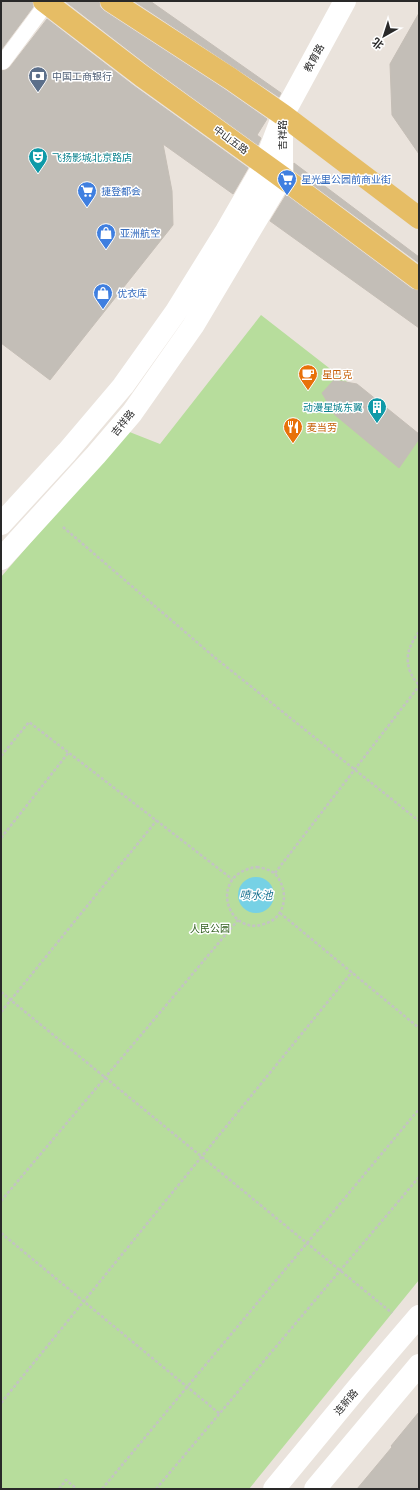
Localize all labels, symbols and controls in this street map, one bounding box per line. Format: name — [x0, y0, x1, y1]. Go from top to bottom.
north arrow — [364, 16, 404, 56]
text: 北 — [370, 36, 386, 52]
street label: 教育路 — [302, 42, 326, 74]
bank icon: 中国工商银行 — [27, 65, 49, 93]
place label: 中国工商银行 — [52, 71, 112, 82]
street label: 吉祥路 — [277, 120, 288, 150]
street label: 中山五路 — [212, 124, 250, 156]
theatre icon: 飞扬影城北京路店 — [27, 146, 49, 174]
place label: 飞扬影城北京路店 — [52, 152, 132, 163]
supermarket icon: 星光里公园前商业街 — [276, 168, 298, 196]
place label: 星光里公园前商业街 — [301, 174, 391, 185]
supermarket icon: 捷登都会 — [76, 180, 98, 208]
place label: 捷登都会 — [101, 186, 141, 197]
shop icon: 亚洲航空 — [95, 222, 117, 250]
place label: 亚洲航空 — [120, 228, 160, 239]
shop icon: 优衣库 — [92, 282, 114, 310]
place label: 优衣库 — [117, 288, 147, 299]
cafe icon: 星巴克 — [297, 363, 319, 391]
place label: 星巴克 — [322, 369, 352, 380]
building icon: 动漫星城东翼 — [366, 396, 388, 424]
place label: 动漫星城东翼 — [303, 402, 363, 413]
street label: 吉祥路 — [109, 408, 137, 438]
restaurant icon: 麦当劳 — [282, 416, 304, 444]
place label: 麦当劳 — [307, 422, 337, 433]
water label: 喷水池 — [240, 889, 273, 901]
park label: 人民公园 — [190, 923, 230, 934]
street label: 连新路 — [332, 1387, 360, 1417]

